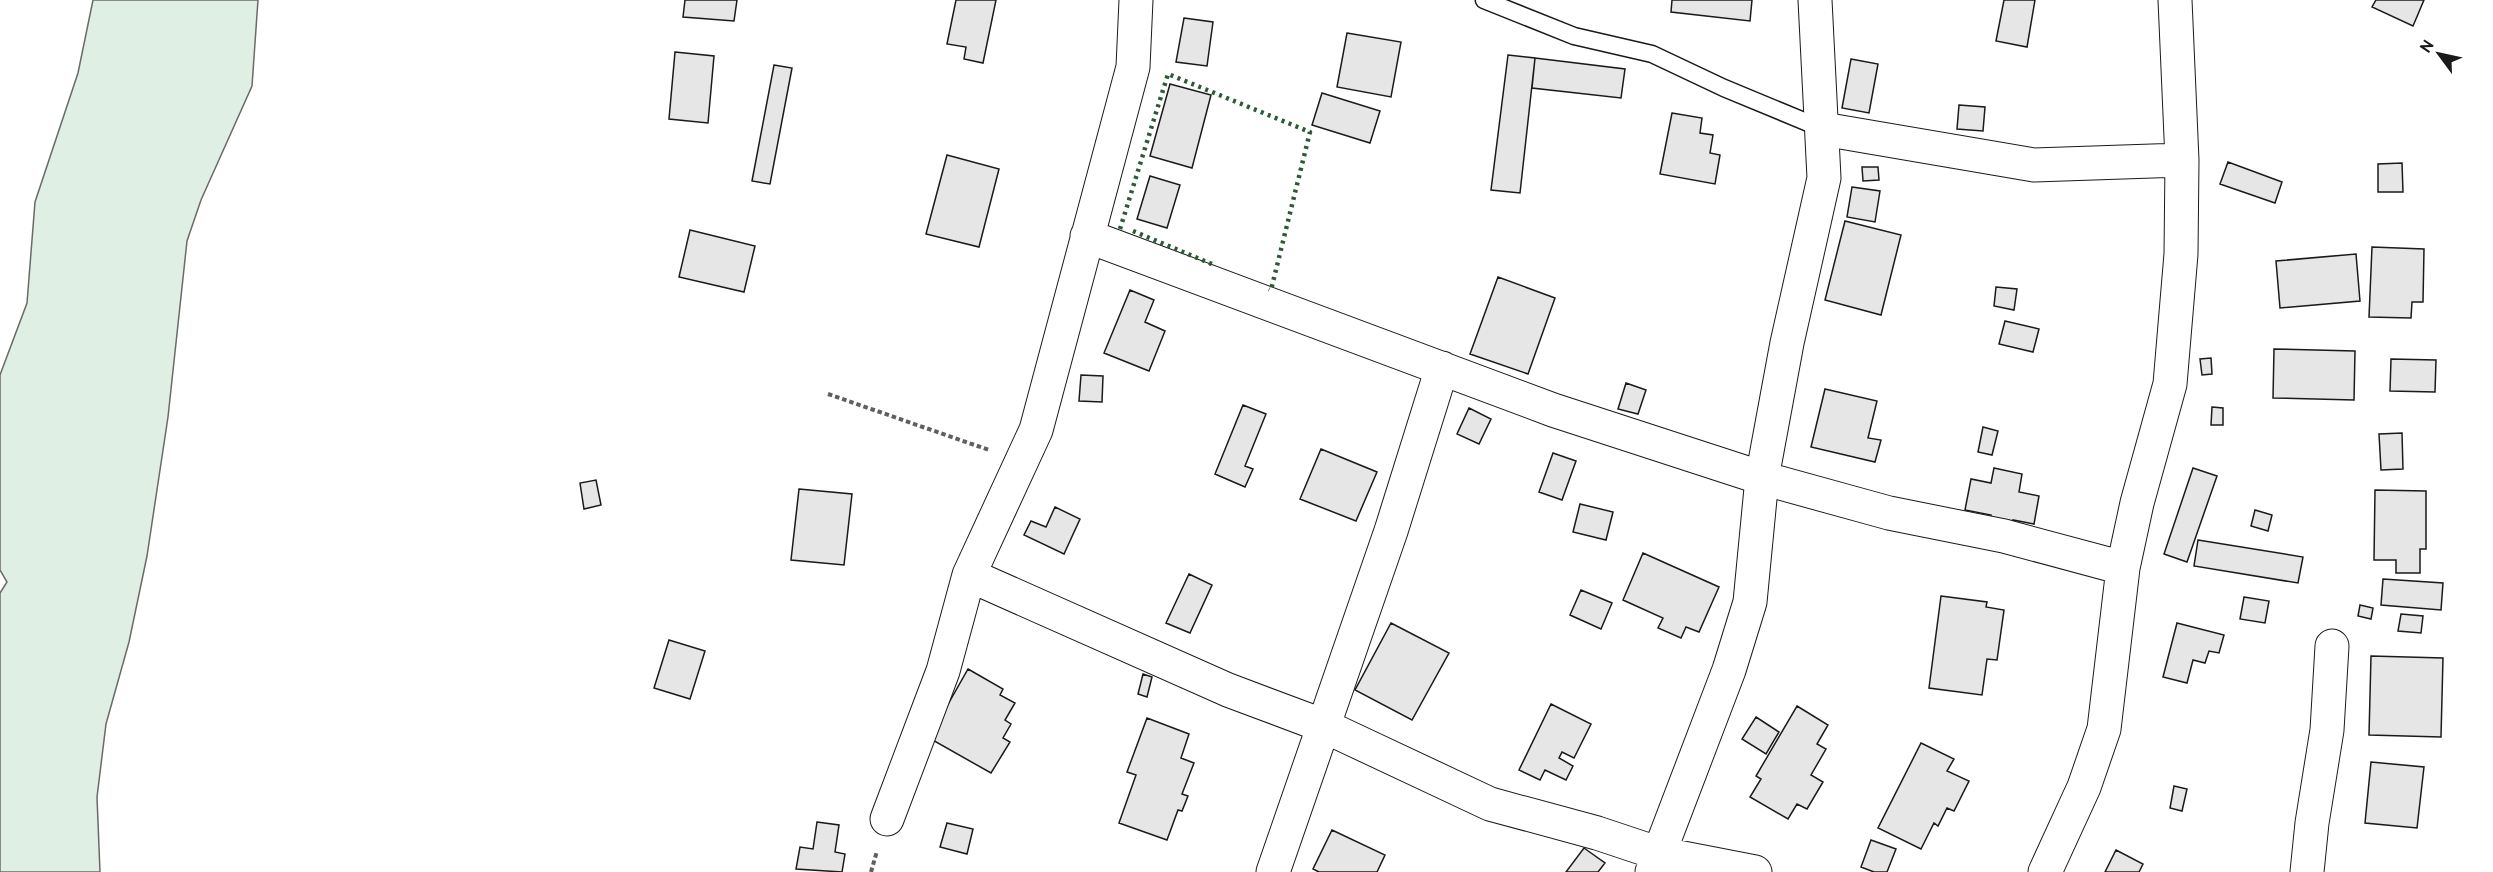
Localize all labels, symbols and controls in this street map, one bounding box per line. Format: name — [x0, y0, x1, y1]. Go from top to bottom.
north arrow — [2409, 24, 2469, 84]
text: N — [2417, 37, 2440, 57]

